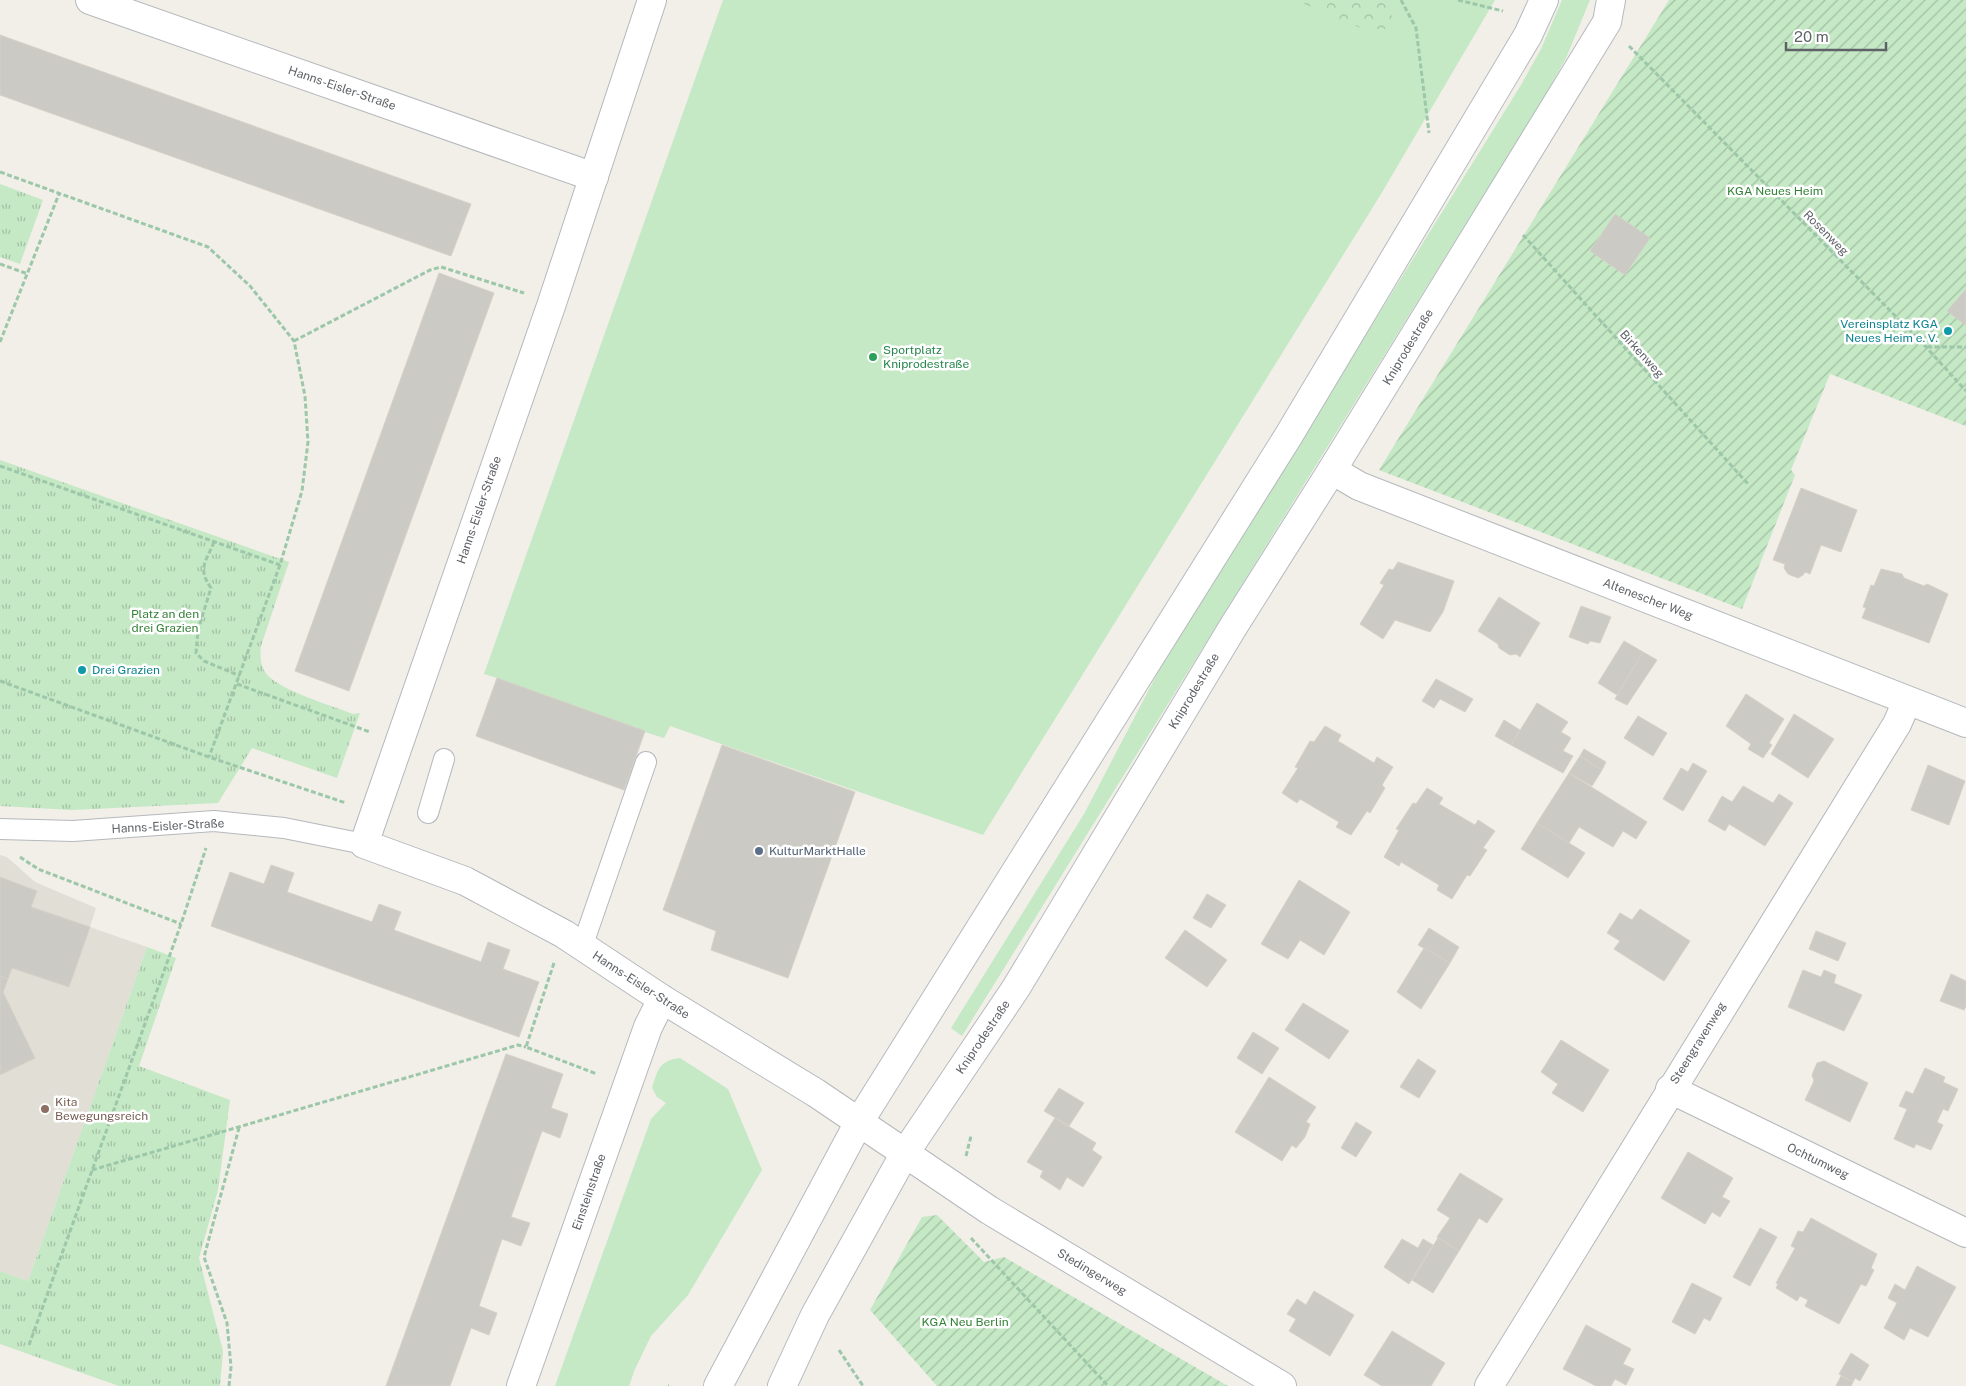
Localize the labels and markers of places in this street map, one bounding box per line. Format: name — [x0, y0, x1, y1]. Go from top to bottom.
place label: Vereinsplatz KGA Neues Heim e. V. — [1840, 317, 1938, 345]
marker: Vereinsplatz KGA Neues Heim e. V. — [1942, 325, 1954, 337]
place label: Sportplatz Kniprodestraße — [883, 343, 969, 371]
marker: Sportplatz Kniprodestraße — [867, 351, 879, 363]
place label: Drei Grazien — [92, 663, 160, 677]
marker: Drei Grazien — [76, 664, 88, 676]
place label: KulturMarktHalle — [769, 844, 866, 858]
marker: KulturMarktHalle — [753, 845, 765, 857]
place label: Kita Bewegungsreich — [55, 1095, 148, 1123]
marker: Kita Bewegungsreich — [39, 1103, 51, 1115]

